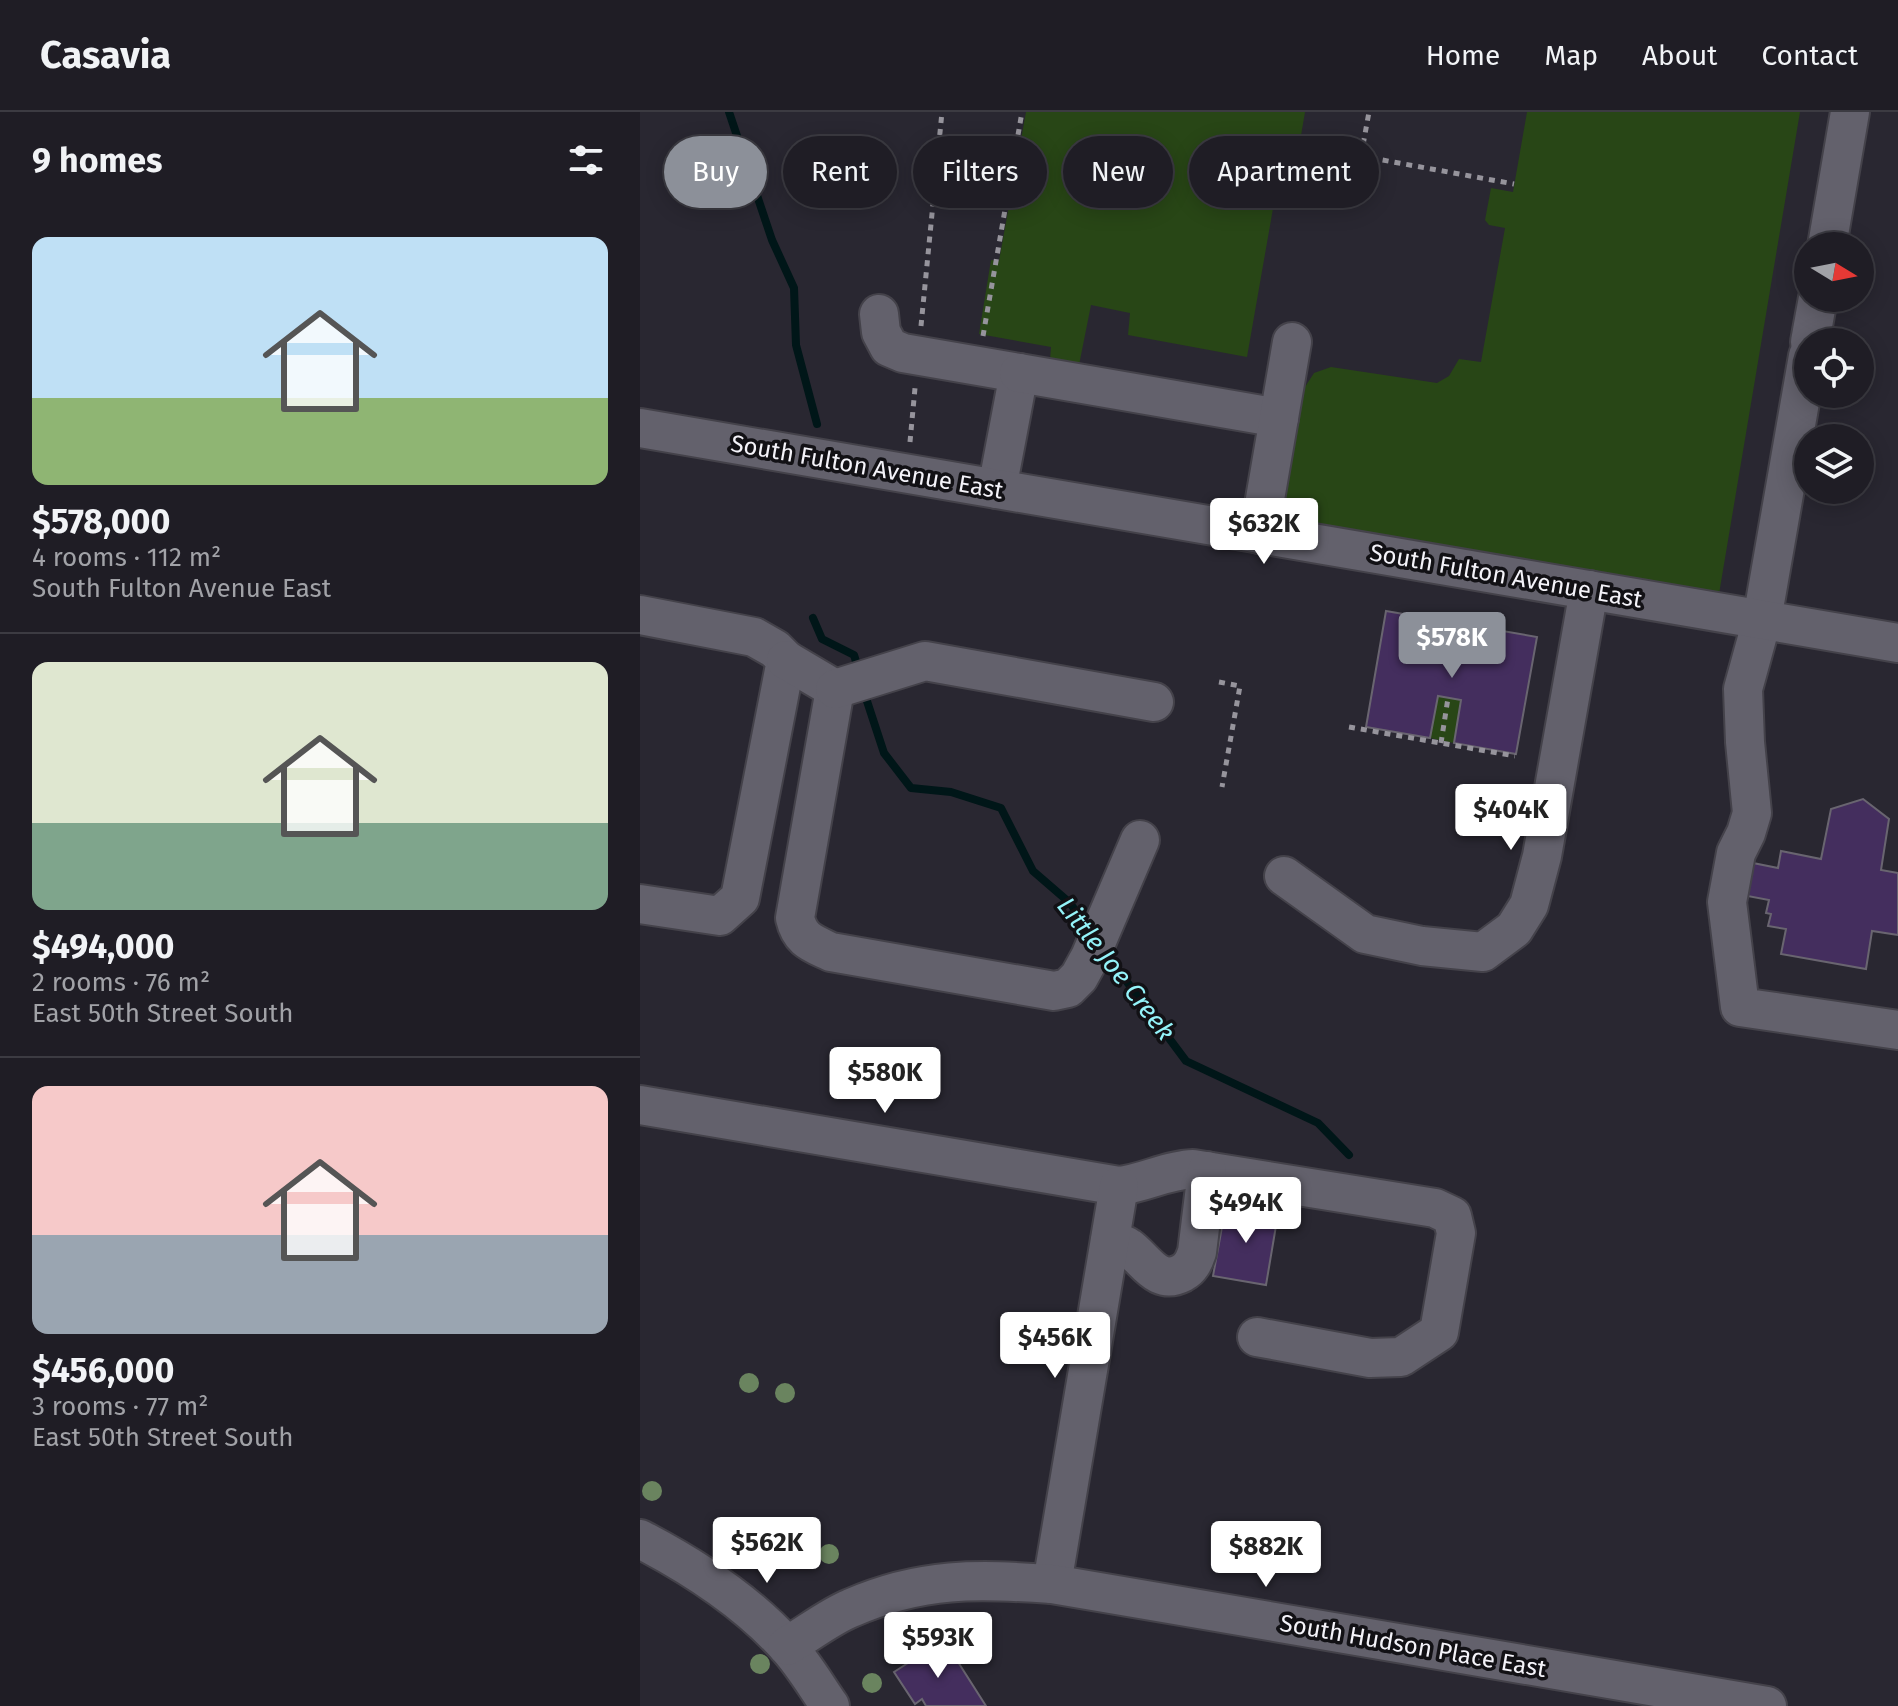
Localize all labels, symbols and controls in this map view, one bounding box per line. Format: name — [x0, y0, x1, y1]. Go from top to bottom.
text: Casavia — [40, 32, 171, 78]
text: Home — [1426, 39, 1500, 72]
text: Map — [1544, 39, 1598, 72]
text: About — [1642, 39, 1717, 72]
text: Contact — [1761, 39, 1858, 72]
chip: Buy — [664, 136, 767, 208]
chip: Rent — [783, 136, 897, 208]
chip: Filters — [913, 136, 1047, 208]
chip: New — [1063, 136, 1173, 208]
chip: Apartment — [1189, 136, 1379, 208]
icon: filters — [564, 138, 608, 182]
text: 9 homes — [32, 140, 163, 181]
north arrow — [1794, 232, 1874, 312]
map controls — [1794, 232, 1874, 504]
icon: home — [248, 289, 392, 433]
button: locate — [1794, 328, 1874, 408]
button: layers — [1794, 424, 1874, 504]
street label: South Fulton Avenue East — [729, 429, 1006, 505]
pin: $632K — [1208, 498, 1320, 566]
text: $578,000 — [32, 501, 170, 542]
text: $632K — [1228, 508, 1300, 539]
street label: South Fulton Avenue East — [1368, 538, 1645, 614]
text: 4 rooms · 112 m² — [32, 542, 221, 573]
text: South Fulton Avenue East — [32, 573, 331, 604]
pin: $578K — [1396, 612, 1508, 680]
text: $578K — [1417, 622, 1487, 653]
icon: home — [248, 714, 392, 858]
pin: $404K — [1455, 784, 1567, 852]
text: $404K — [1473, 794, 1549, 825]
water label: Little Joe Creek — [1051, 891, 1181, 1047]
text: $494,000 — [32, 926, 174, 967]
text: 2 rooms · 76 m² — [32, 967, 210, 998]
text: East 50th Street South — [32, 998, 293, 1029]
pin: $580K — [829, 1047, 941, 1115]
text: $580K — [848, 1057, 922, 1088]
icon: home — [248, 1138, 392, 1282]
pin: $494K — [1190, 1177, 1302, 1245]
text: $494K — [1209, 1187, 1283, 1218]
pin: $456K — [999, 1312, 1111, 1380]
text: $456K — [1018, 1322, 1092, 1353]
text: $456,000 — [32, 1350, 174, 1391]
text: 3 rooms · 77 m² — [32, 1391, 208, 1422]
text: East 50th Street South — [32, 1422, 293, 1453]
pin: $562K — [711, 1517, 823, 1585]
pin: $882K — [1210, 1521, 1322, 1589]
text: $562K — [731, 1527, 803, 1558]
text: $882K — [1229, 1531, 1303, 1562]
street label: South Hudson Place East — [1278, 1609, 1549, 1683]
pin: $593K — [882, 1612, 994, 1680]
text: $593K — [902, 1622, 974, 1653]

